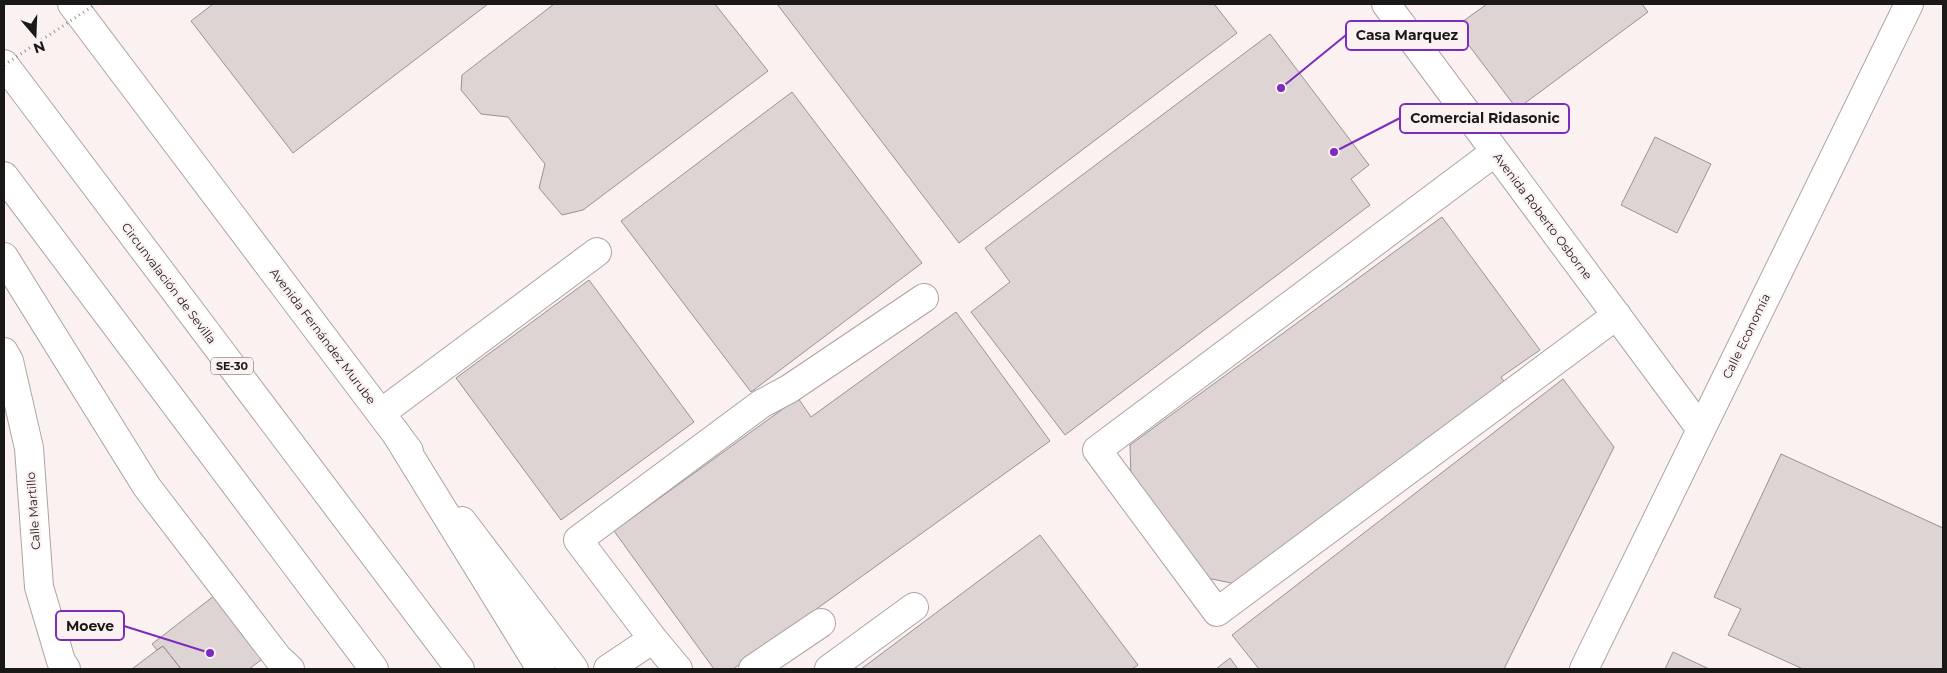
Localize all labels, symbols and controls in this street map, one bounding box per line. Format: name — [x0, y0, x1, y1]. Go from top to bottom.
north arrow — [10, 10, 60, 60]
callout: Casa Marquez — [1346, 21, 1468, 50]
text: Casa Marquez — [1356, 26, 1459, 44]
text: N — [31, 37, 48, 58]
callout: Comercial Ridasonic — [1400, 104, 1569, 133]
text: Comercial Ridasonic — [1410, 109, 1560, 127]
street label: Avenida Roberto Osborne — [1490, 150, 1596, 282]
street label: Circunvalación de Sevilla — [119, 219, 219, 347]
street label: Avenida Fernández Murube — [267, 265, 379, 407]
street label: Calle Economía — [1719, 291, 1773, 381]
road number: SE-30 — [211, 358, 253, 374]
street label: Calle Martillo — [23, 472, 43, 550]
callout: Moeve — [56, 611, 124, 640]
text: Moeve — [66, 617, 114, 635]

